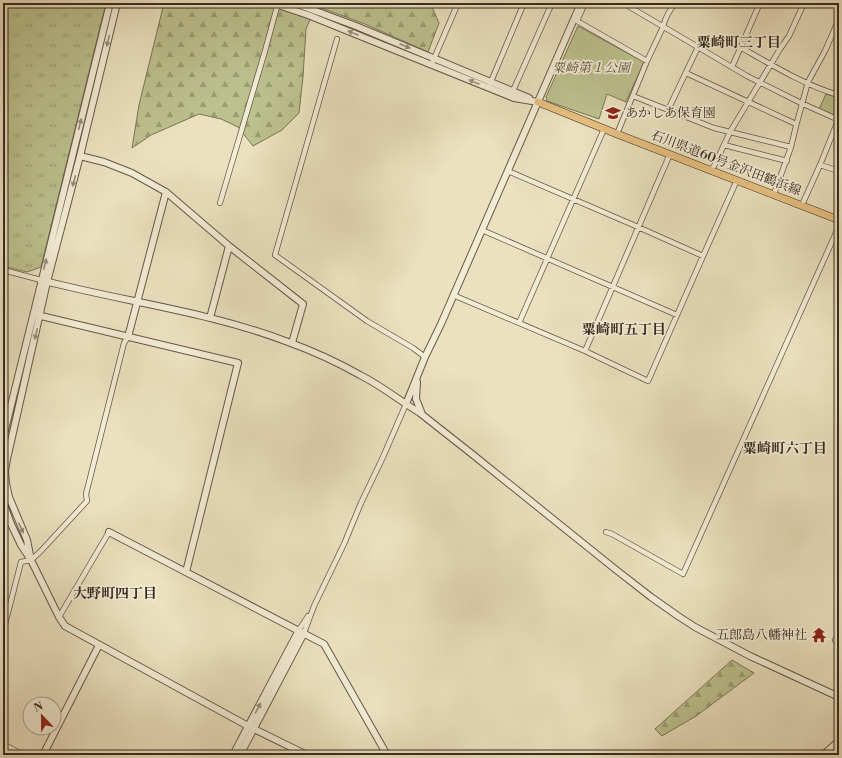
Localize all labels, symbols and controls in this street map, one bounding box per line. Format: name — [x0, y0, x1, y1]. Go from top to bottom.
one-way arrow — [347, 30, 359, 36]
district label: 粟崎町三丁目 — [697, 34, 781, 52]
one-way arrow — [105, 35, 111, 47]
one-way arrow — [399, 43, 410, 49]
park label: 粟崎第１公園 — [552, 60, 632, 76]
one-way arrow — [469, 79, 480, 85]
school or university icon: あかしあ保育園 — [604, 104, 622, 122]
place label: あかしあ保育園 — [625, 105, 716, 121]
one-way arrow — [77, 118, 83, 130]
street label: 石川県道60号金沢田鶴浜線 — [649, 127, 803, 199]
one-way arrow — [71, 175, 77, 187]
one-way arrow — [43, 258, 49, 270]
district label: 粟崎町五丁目 — [582, 321, 666, 339]
one-way arrow — [32, 328, 38, 340]
district label: 粟崎町六丁目 — [743, 440, 827, 458]
one-way arrow — [19, 522, 25, 534]
district label: 大野町四丁目 — [73, 585, 157, 603]
temple icon: 五郎島八幡神社 — [810, 626, 828, 644]
place label: 五郎島八幡神社 — [716, 627, 807, 643]
north arrow — [22, 696, 62, 736]
text: N — [32, 699, 46, 716]
one-way arrow — [255, 702, 261, 714]

